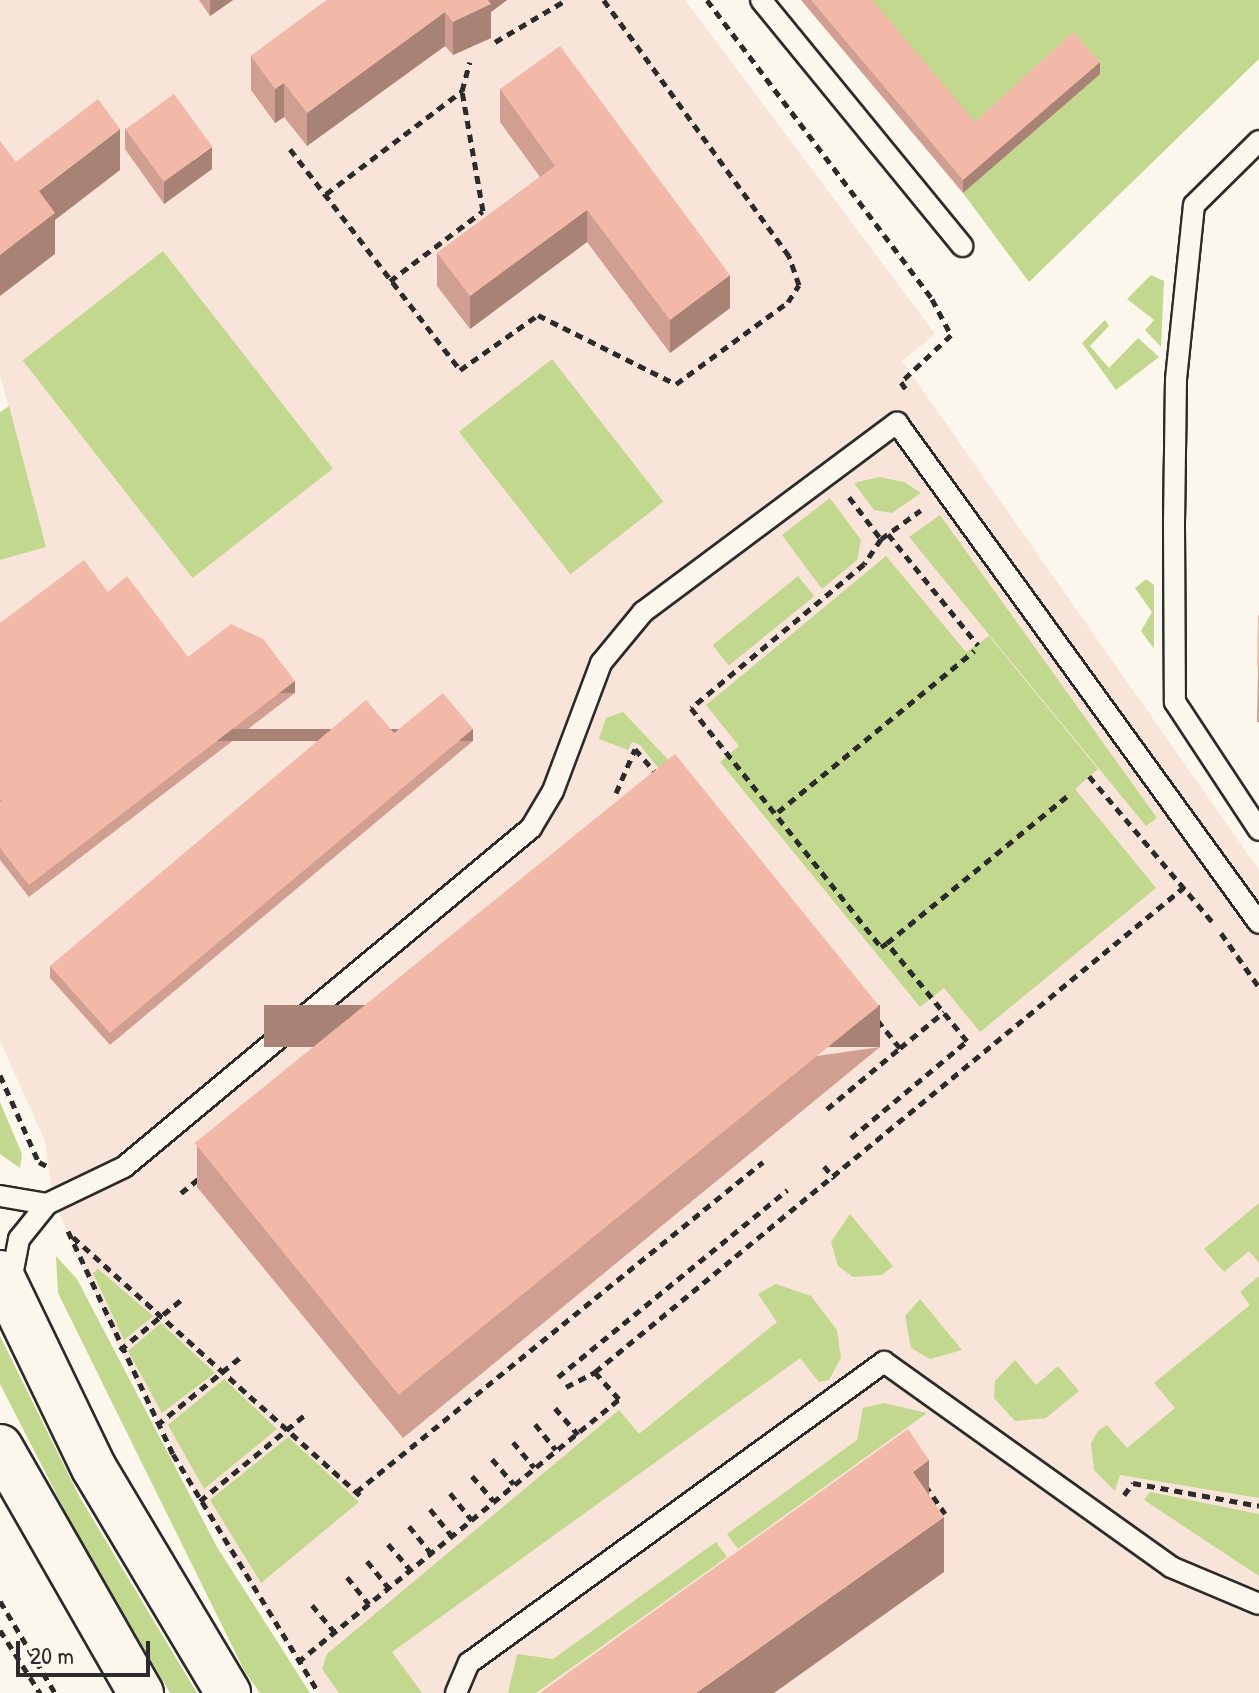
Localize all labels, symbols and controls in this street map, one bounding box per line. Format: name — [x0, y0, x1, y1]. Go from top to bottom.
scale bar — [20, 1625, 154, 1675]
text: 20 m — [30, 1639, 74, 1671]

